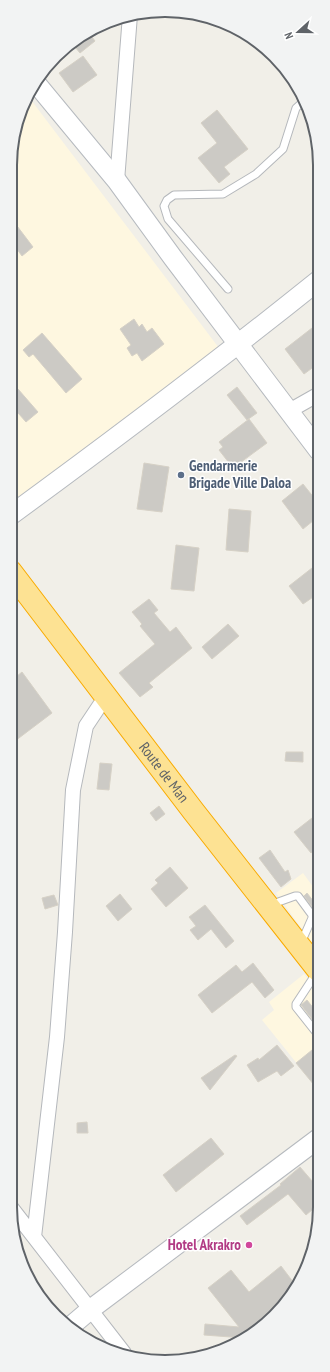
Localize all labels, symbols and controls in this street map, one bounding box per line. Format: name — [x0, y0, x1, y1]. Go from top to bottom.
north arrow — [278, 12, 318, 52]
text: N — [281, 30, 296, 41]
place label: Gendarmerie Brigade Ville Daloa — [189, 456, 291, 492]
marker: Gendarmerie Brigade Ville Daloa — [176, 470, 186, 480]
street label: Route de Man — [135, 738, 193, 806]
place label: Hotel Akrakro — [168, 1235, 241, 1254]
marker: Hotel Akrakro — [244, 1240, 254, 1250]

